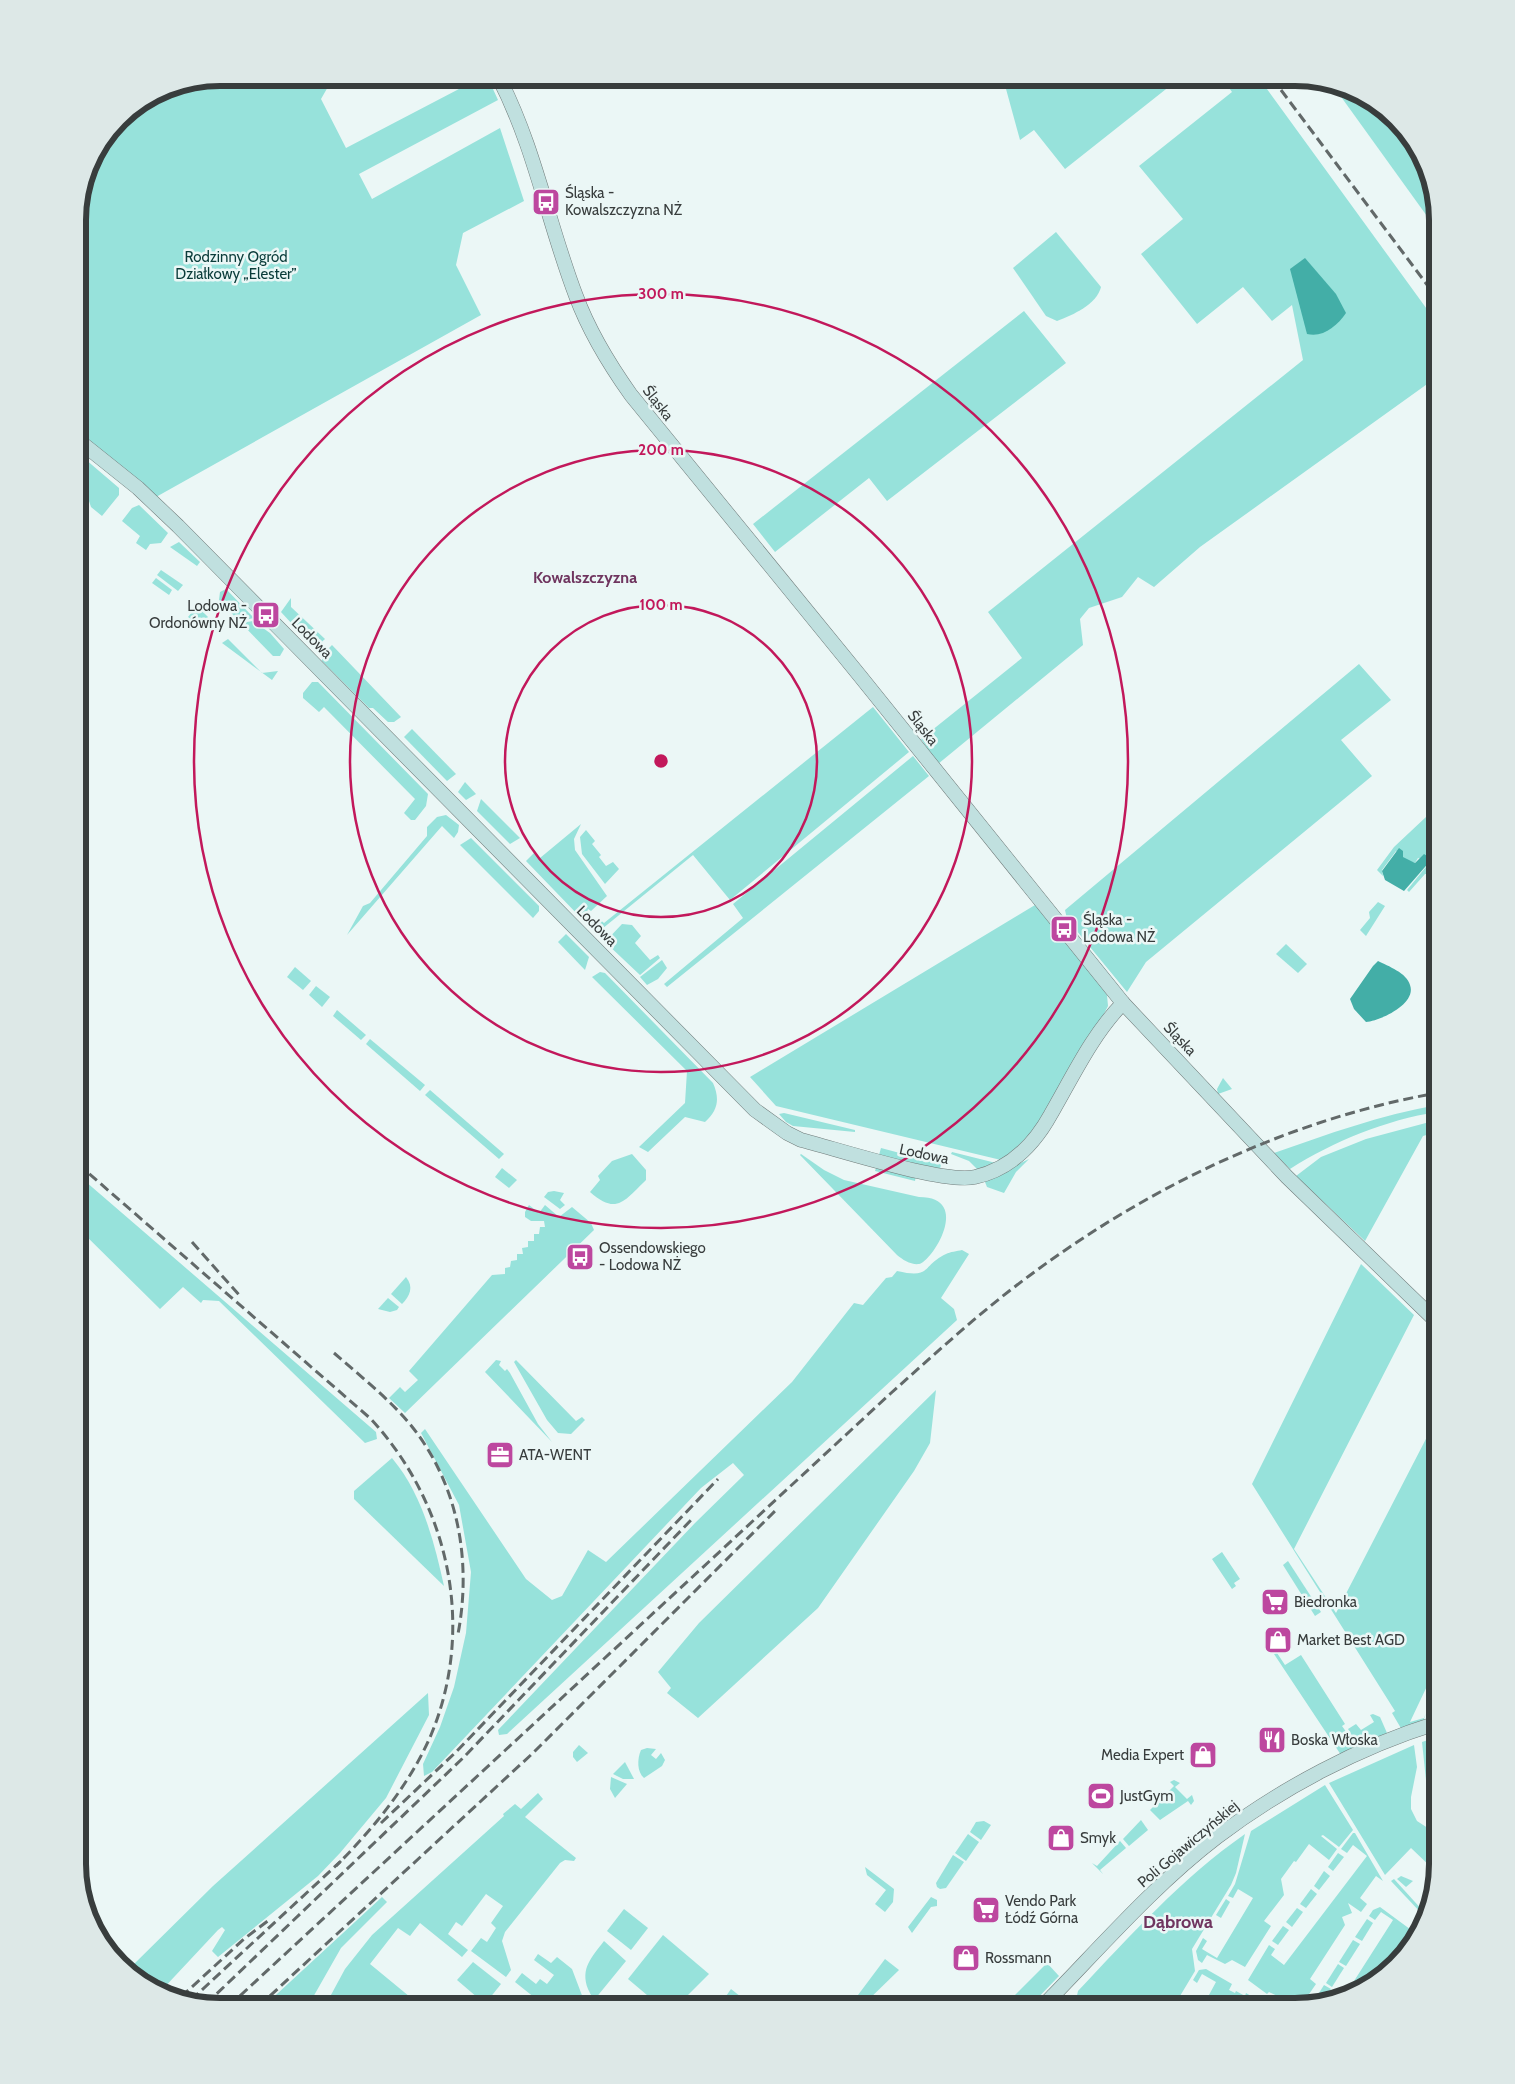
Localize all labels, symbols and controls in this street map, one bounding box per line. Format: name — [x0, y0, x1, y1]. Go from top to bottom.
place label: Śląska - Kowalszczyzna NŻ — [565, 183, 683, 219]
bus stop icon: Śląska - Kowalszczyzna NŻ — [531, 187, 561, 217]
park label: Rodzinny Ogród Działkowy „Elester” — [175, 248, 297, 283]
text: 300 m — [638, 285, 684, 303]
street label: Śląska — [639, 381, 679, 425]
text: 200 m — [638, 441, 684, 459]
district label: Kowalszczyzna — [533, 568, 637, 587]
text: 100 m — [639, 596, 683, 614]
place label: Lodowa - Ordonówny NŻ — [149, 597, 248, 632]
bus stop icon: Lodowa - Ordonówny NŻ — [251, 600, 281, 630]
street label: Lodowa — [288, 614, 337, 663]
street label: Śląska — [904, 706, 944, 750]
centre of rings — [652, 752, 670, 770]
street label: Lodowa — [573, 902, 622, 951]
place label: Śląska - Lodowa NŻ — [1083, 910, 1156, 946]
bus stop icon: Śląska - Lodowa NŻ — [1049, 914, 1079, 944]
street label: Śląska — [1160, 1018, 1201, 1060]
street label: Lodowa — [898, 1140, 951, 1168]
place label: Ossendowskiego - Lodowa NŻ — [599, 1239, 706, 1274]
bus stop icon: Ossendowskiego - Lodowa NŻ — [565, 1242, 595, 1272]
office icon: ATA-WENT — [485, 1440, 515, 1470]
place label: ATA-WENT — [519, 1446, 591, 1464]
supermarket icon: Biedronka — [1260, 1587, 1290, 1617]
place label: Biedronka — [1294, 1593, 1358, 1611]
shop icon: Market Best AGD — [1263, 1625, 1293, 1655]
place label: Market Best AGD — [1297, 1631, 1405, 1649]
restaurant icon: Boska Włoska — [1257, 1725, 1287, 1755]
place label: Boska Włoska — [1291, 1731, 1378, 1749]
shop icon: Media Expert — [1188, 1740, 1218, 1770]
place label: Media Expert — [1101, 1746, 1184, 1764]
sports icon: JustGym — [1086, 1781, 1116, 1811]
place label: JustGym — [1119, 1787, 1173, 1805]
street label: Poli Gojawiczyńskiej — [1134, 1797, 1242, 1891]
shop icon: Smyk — [1046, 1823, 1076, 1853]
place label: Smyk — [1080, 1829, 1116, 1847]
place label: Vendo Park Łódź Górna — [1005, 1892, 1079, 1927]
supermarket icon: Vendo Park Łódź Górna — [971, 1895, 1001, 1925]
district label: Dąbrowa — [1143, 1911, 1213, 1933]
shop icon: Rossmann — [951, 1943, 981, 1973]
place label: Rossmann — [985, 1949, 1052, 1967]

